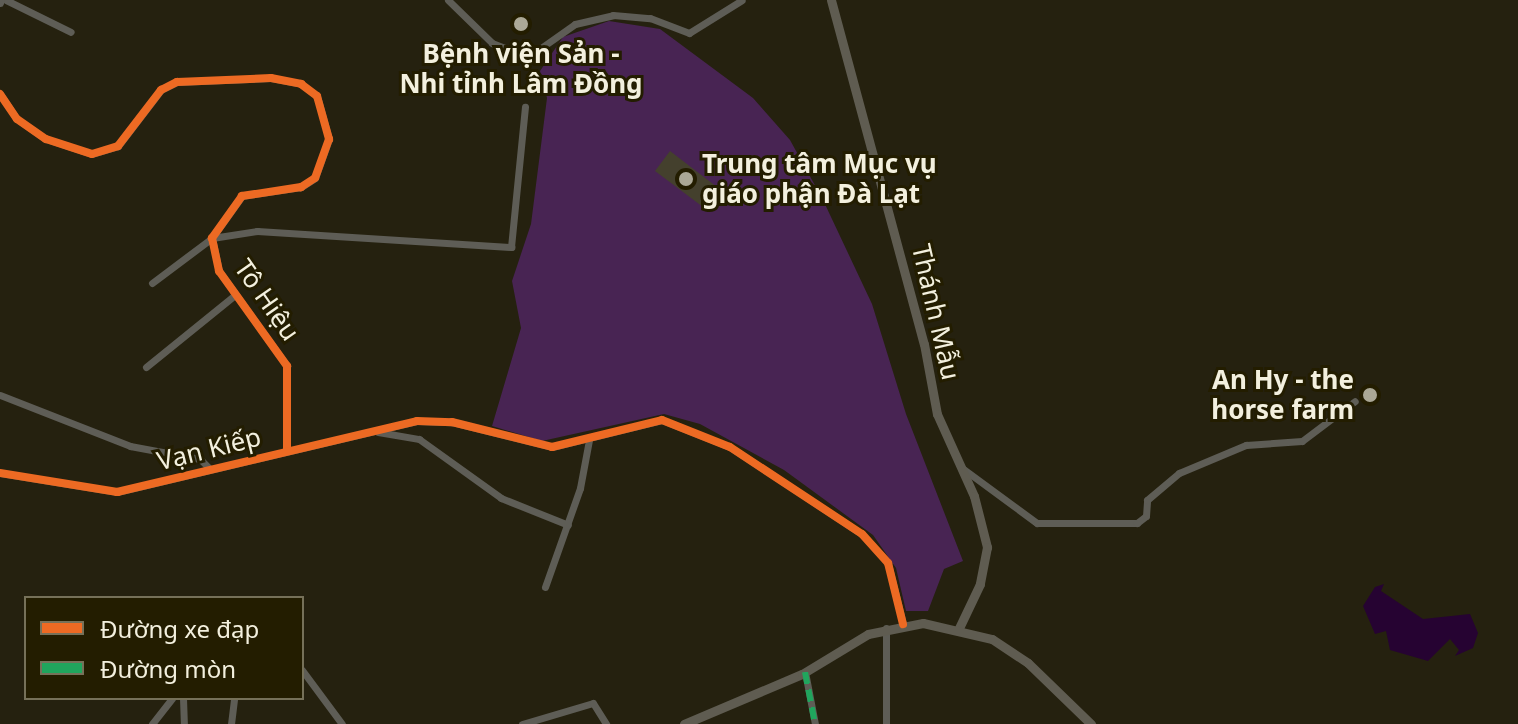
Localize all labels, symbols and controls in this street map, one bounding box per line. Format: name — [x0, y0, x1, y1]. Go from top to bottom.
marker: Bệnh viện Sản - Nhi tỉnh Lâm Đồng — [510, 13, 532, 35]
place label: Bệnh viện Sản - Nhi tỉnh Lâm Đồng — [399, 38, 643, 100]
place label: Trung tâm Mục vụ giáo phận Đà Lạt — [702, 148, 937, 210]
marker: Trung tâm Mục vụ giáo phận Đà Lạt — [677, 170, 695, 188]
street label: Thánh Mẫu — [905, 241, 967, 383]
street label: Tô Hiệu — [228, 253, 306, 347]
place label: An Hy - the horse farm — [1211, 364, 1354, 426]
marker: An Hy - the horse farm — [1361, 386, 1379, 404]
street label: Vạn Kiếp — [154, 421, 264, 477]
legend — [24, 596, 304, 700]
text: Đường xe đạp — [100, 612, 259, 645]
text: Đường mòn — [100, 652, 236, 685]

